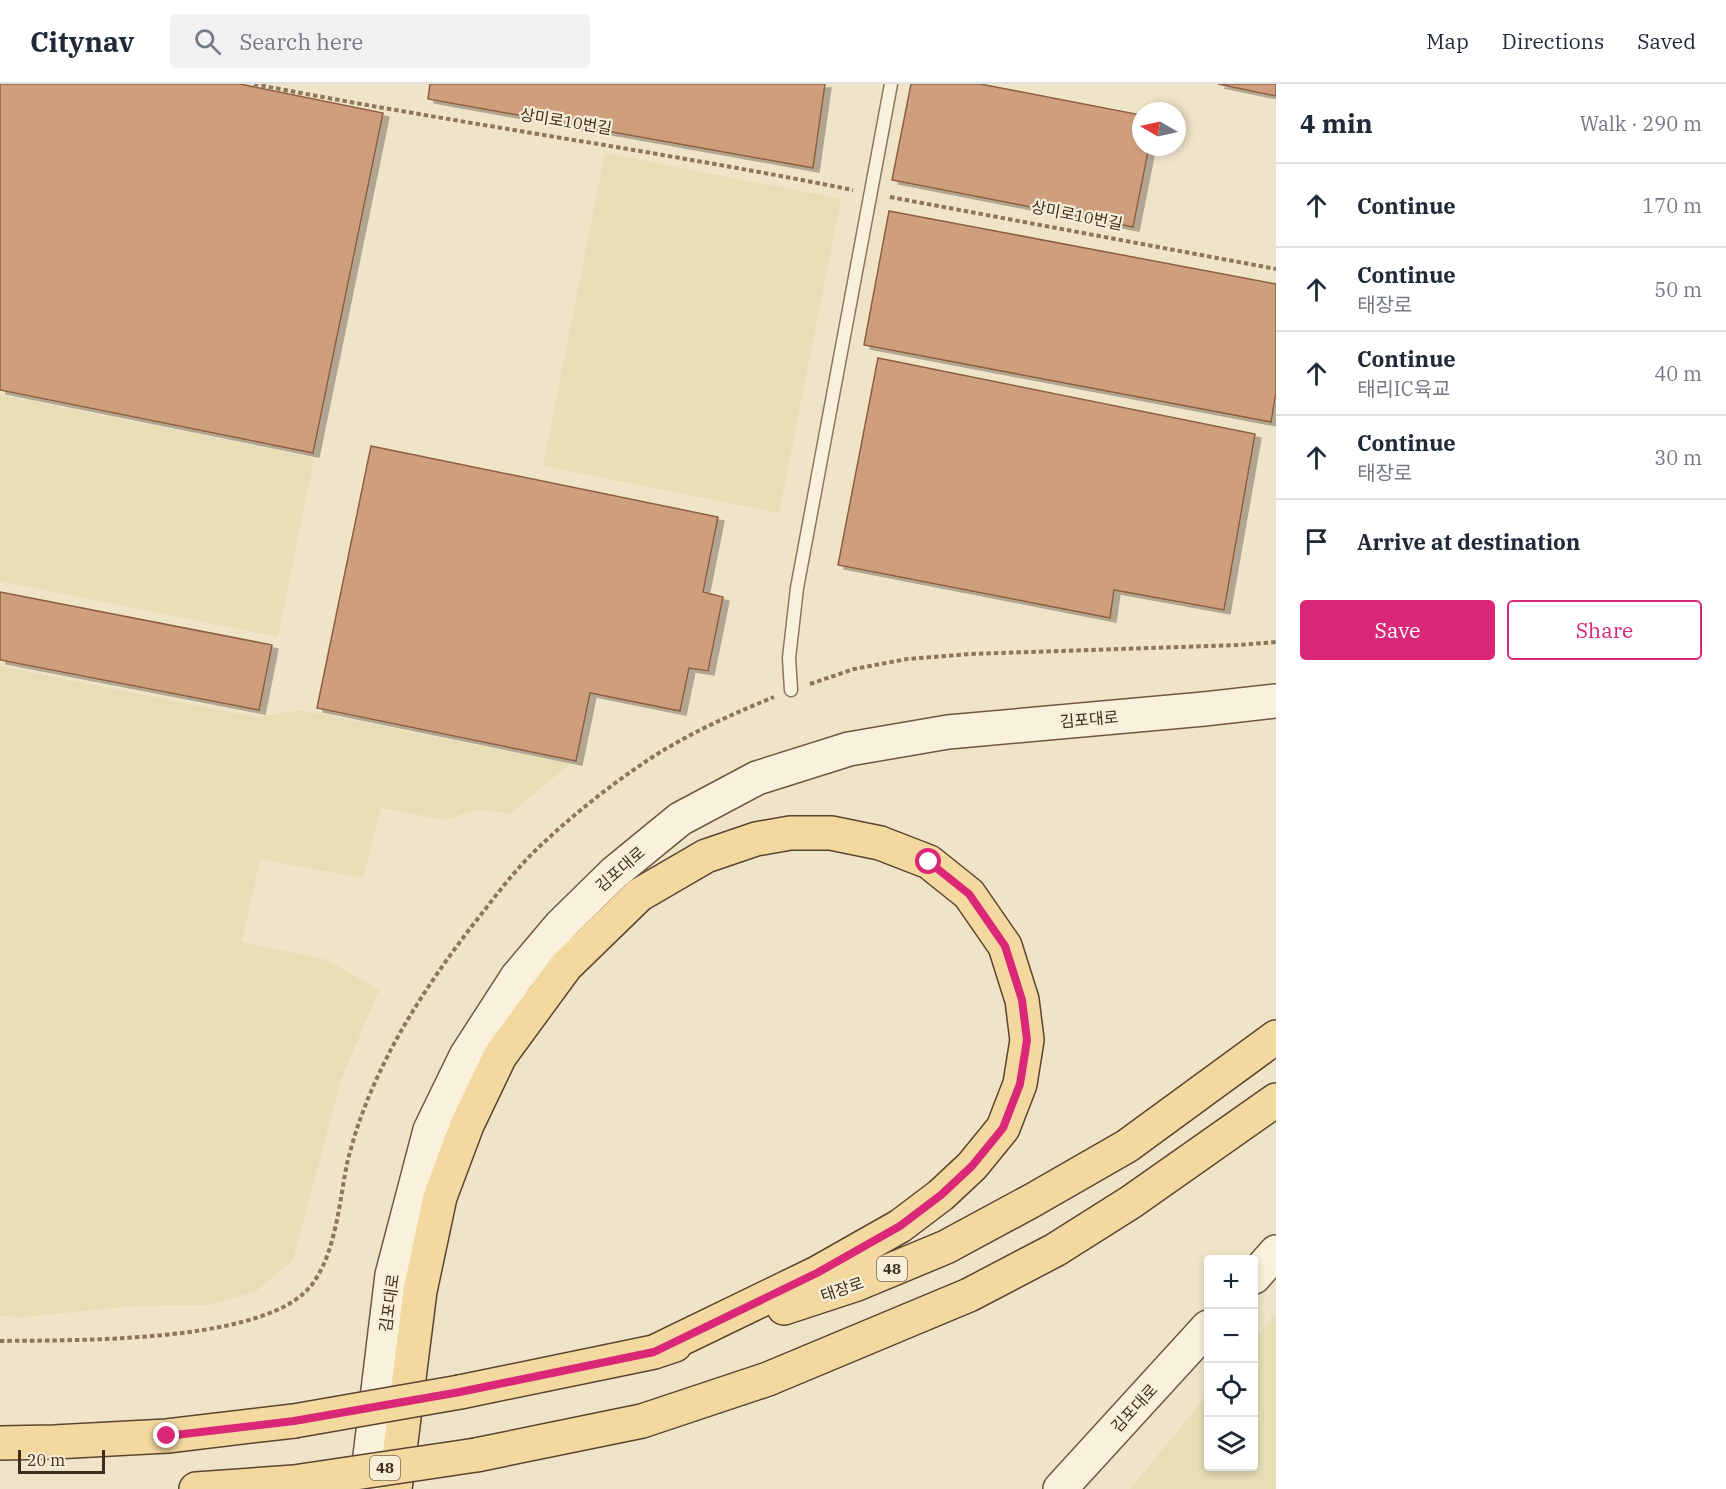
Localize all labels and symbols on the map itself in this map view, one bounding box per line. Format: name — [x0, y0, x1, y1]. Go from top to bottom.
north arrow — [1132, 102, 1186, 156]
street label: 상미로10번길 — [519, 104, 613, 138]
street label: 상미로10번길 — [1030, 196, 1124, 234]
street label: 김포대로 — [1059, 706, 1119, 732]
street label: 김포대로 — [591, 842, 649, 896]
route start — [915, 848, 941, 874]
road number: 48 — [877, 1257, 907, 1281]
street label: 김포대로 — [375, 1272, 403, 1334]
street label: 태장로 — [818, 1272, 866, 1306]
street label: 김포대로 — [1107, 1379, 1162, 1436]
route end — [153, 1422, 179, 1448]
scale bar — [18, 1447, 105, 1474]
road number: 48 — [370, 1456, 400, 1480]

